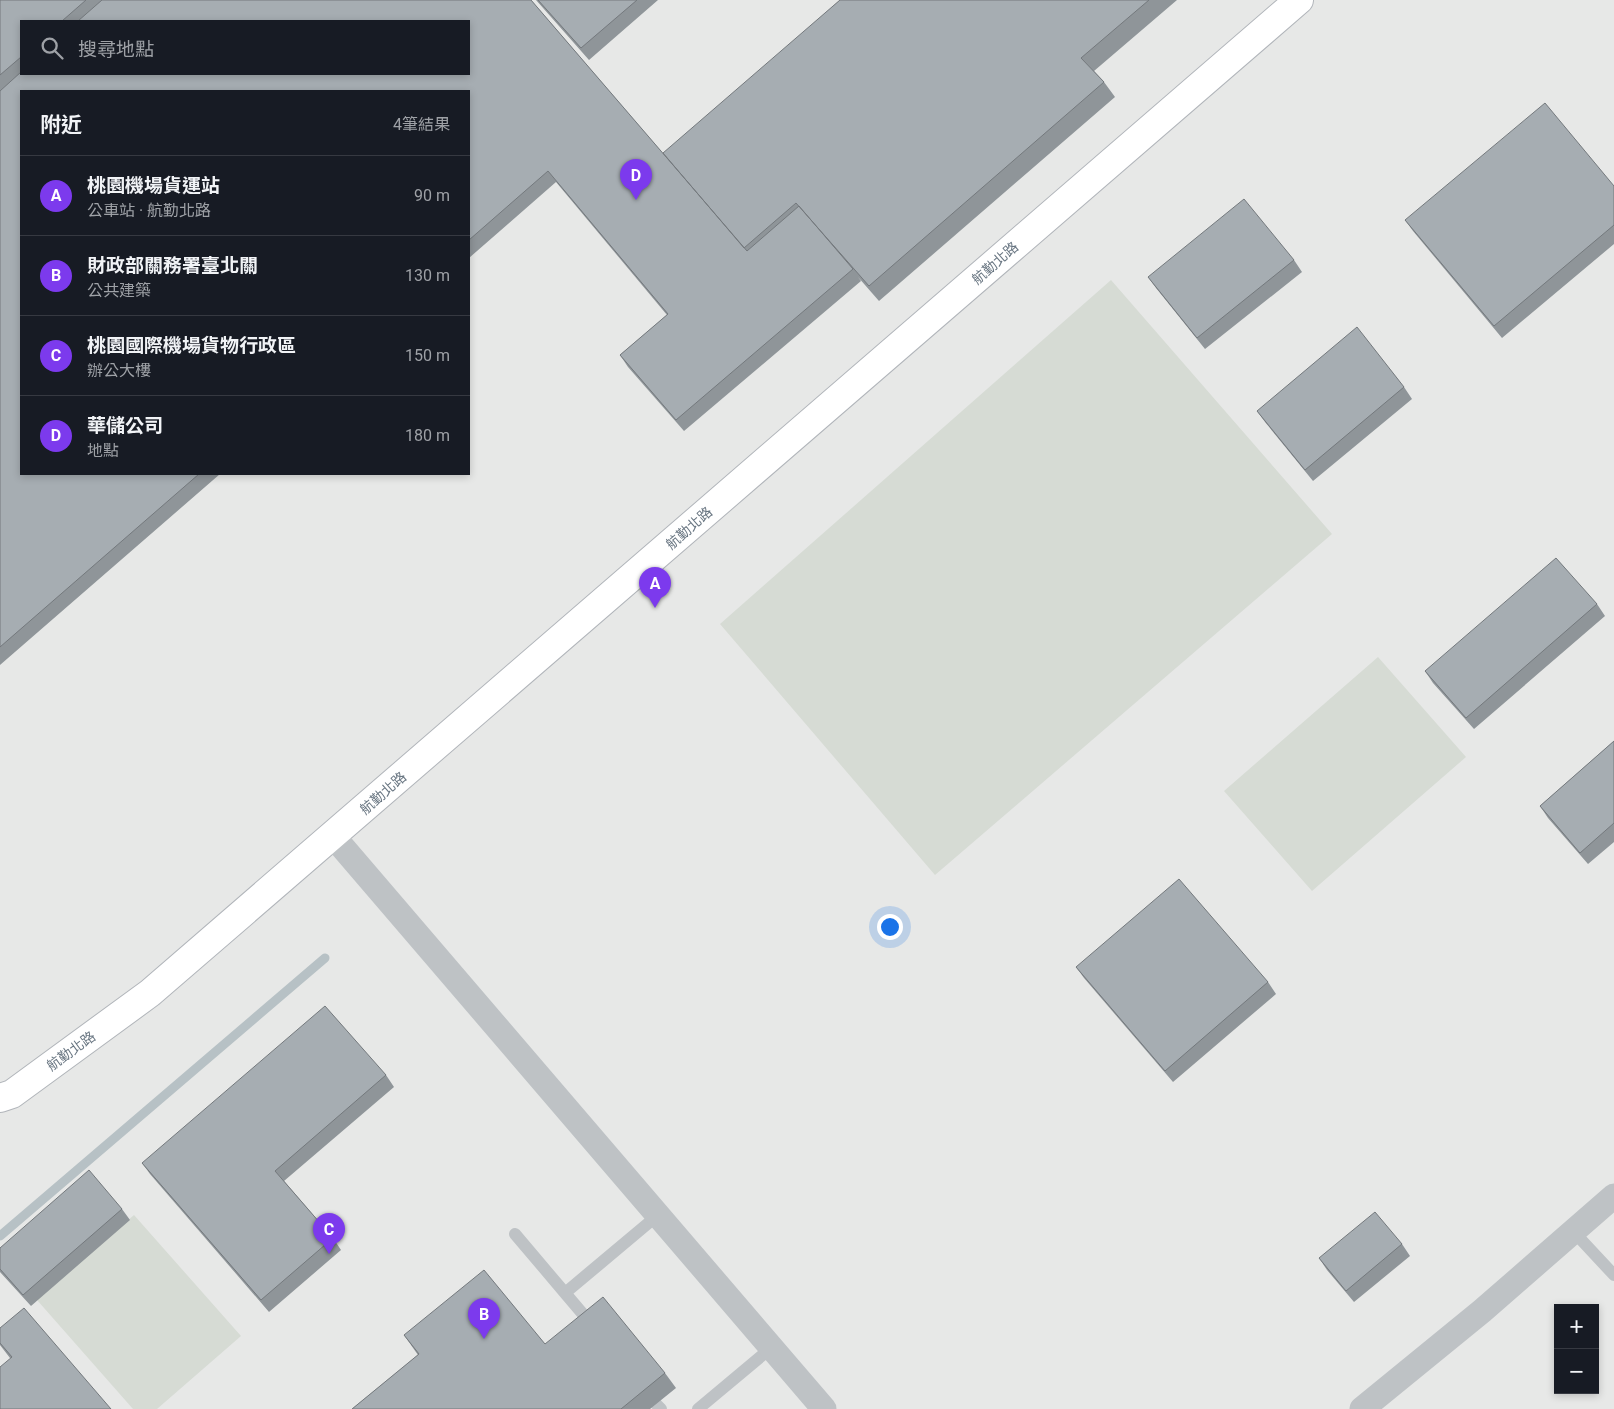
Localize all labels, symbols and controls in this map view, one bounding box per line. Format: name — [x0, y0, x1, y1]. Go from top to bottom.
search box — [20, 20, 470, 75]
icon: search — [38, 34, 66, 62]
text: 搜尋地點 — [78, 38, 154, 61]
text: 附近 — [40, 113, 82, 137]
text: 4筆結果 — [393, 115, 450, 134]
pin: D — [620, 159, 652, 200]
text: 桃園機場貨運站 — [87, 174, 220, 197]
text: A — [51, 186, 61, 205]
text: 90 m — [414, 186, 450, 205]
text: 公車站 · 航勤北路 — [87, 201, 211, 220]
street label: 航勤北路 — [969, 239, 1021, 287]
text: 財政部關務署臺北關 — [87, 254, 258, 277]
text: B — [51, 266, 61, 285]
text: 130 m — [405, 266, 450, 285]
text: 公共建築 — [87, 281, 151, 300]
text: 桃園國際機場貨物行政區 — [87, 334, 296, 357]
text: C — [51, 346, 61, 365]
text: 150 m — [405, 346, 450, 365]
text: 辦公大樓 — [87, 361, 151, 380]
text: 華儲公司 — [87, 414, 163, 437]
text: D — [51, 426, 61, 445]
text: 180 m — [405, 426, 450, 445]
text: 地點 — [87, 441, 119, 460]
street label: 航勤北路 — [663, 504, 715, 552]
pin: A — [639, 567, 671, 608]
street label: 航勤北路 — [357, 769, 409, 817]
your location — [877, 914, 903, 940]
street label: 航勤北路 — [44, 1028, 98, 1074]
pin: C — [313, 1213, 345, 1254]
pin: B — [468, 1298, 500, 1339]
map controls — [1554, 1304, 1599, 1394]
button: + — [1554, 1304, 1599, 1349]
button: − — [1554, 1349, 1599, 1394]

